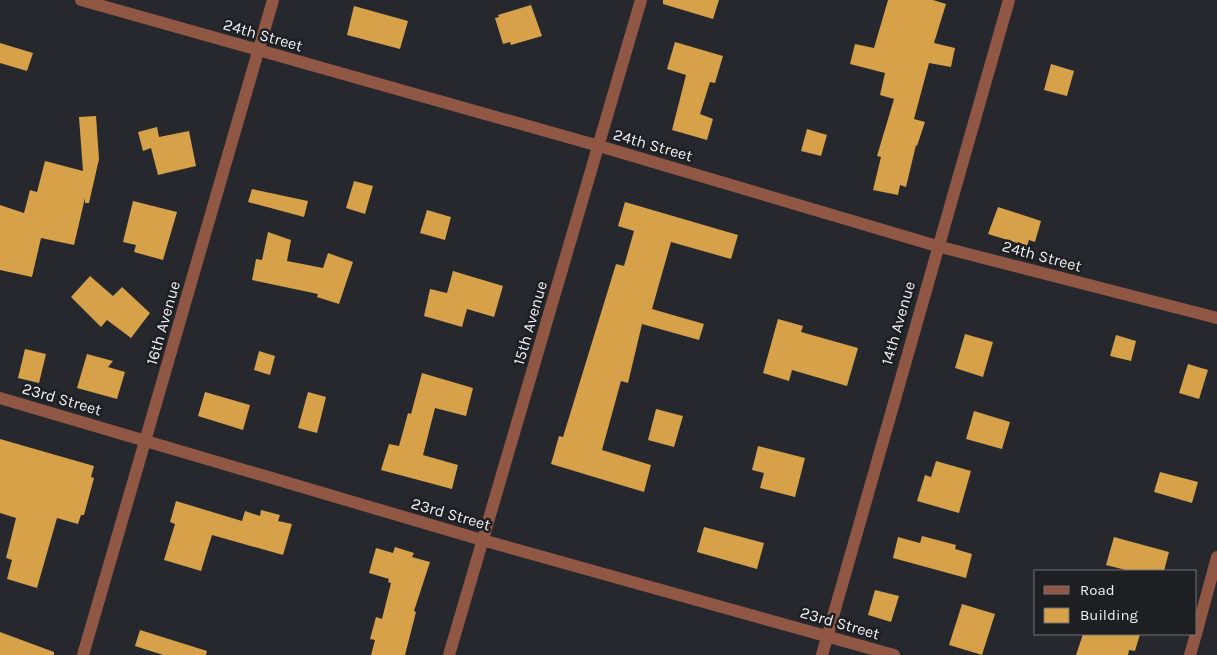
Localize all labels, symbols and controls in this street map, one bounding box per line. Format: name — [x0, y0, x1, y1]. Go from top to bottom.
street label: 24th Street — [221, 15, 305, 55]
street label: 24th Street — [611, 125, 695, 165]
street label: 24th Street — [1000, 236, 1084, 276]
street label: 16th Avenue — [142, 279, 184, 367]
street label: 15th Avenue — [509, 279, 551, 367]
street label: 14th Avenue — [877, 279, 919, 367]
street label: 23rd Street — [20, 379, 104, 419]
street label: 23rd Street — [409, 494, 493, 534]
legend — [1034, 570, 1197, 635]
text: Road — [1080, 581, 1115, 599]
street label: 23rd Street — [798, 603, 882, 643]
text: Building — [1080, 606, 1138, 624]

